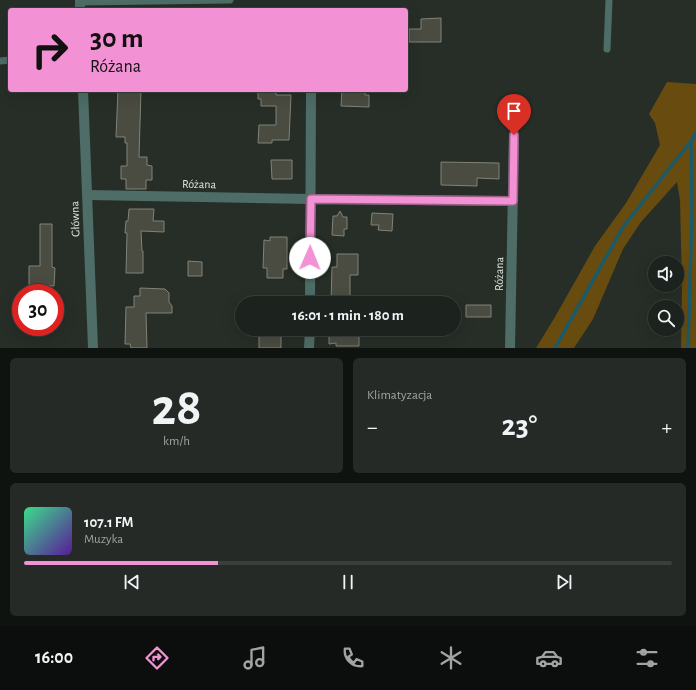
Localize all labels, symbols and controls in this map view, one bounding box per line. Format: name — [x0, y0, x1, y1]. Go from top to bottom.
icon: right — [24, 24, 76, 76]
text: 30 m — [90, 25, 143, 53]
text: Różana — [90, 58, 141, 76]
pin — [497, 94, 531, 135]
icon: arrive — [503, 100, 525, 122]
street label: Różana — [182, 178, 217, 190]
street label: Główna — [68, 200, 82, 237]
position arrow — [289, 237, 331, 279]
street label: Różana — [493, 256, 505, 291]
map controls — [648, 256, 684, 336]
button: sound — [648, 256, 684, 292]
speed limit sign: 30 — [12, 284, 64, 336]
button: search — [648, 300, 684, 336]
text: 16:01 · 1 min · 180 m — [292, 308, 404, 323]
text: 28 — [151, 382, 202, 434]
text: Klimatyzacja — [367, 389, 432, 402]
text: 23° — [502, 411, 537, 441]
text: − — [367, 416, 378, 438]
text: + — [661, 416, 672, 438]
text: km/h — [163, 435, 190, 448]
text: 107.1 FM — [84, 515, 133, 530]
text: Muzyka — [84, 533, 123, 546]
icon: previous — [121, 571, 143, 593]
icon: pause — [337, 571, 359, 593]
icon: next — [553, 571, 575, 593]
icon: directions — [143, 644, 171, 672]
icon: music — [241, 644, 269, 672]
icon: phone — [339, 644, 367, 672]
icon: climate — [437, 644, 465, 672]
icon: car — [535, 644, 563, 672]
icon: filters — [633, 644, 661, 672]
text: 16:00 — [35, 649, 73, 667]

